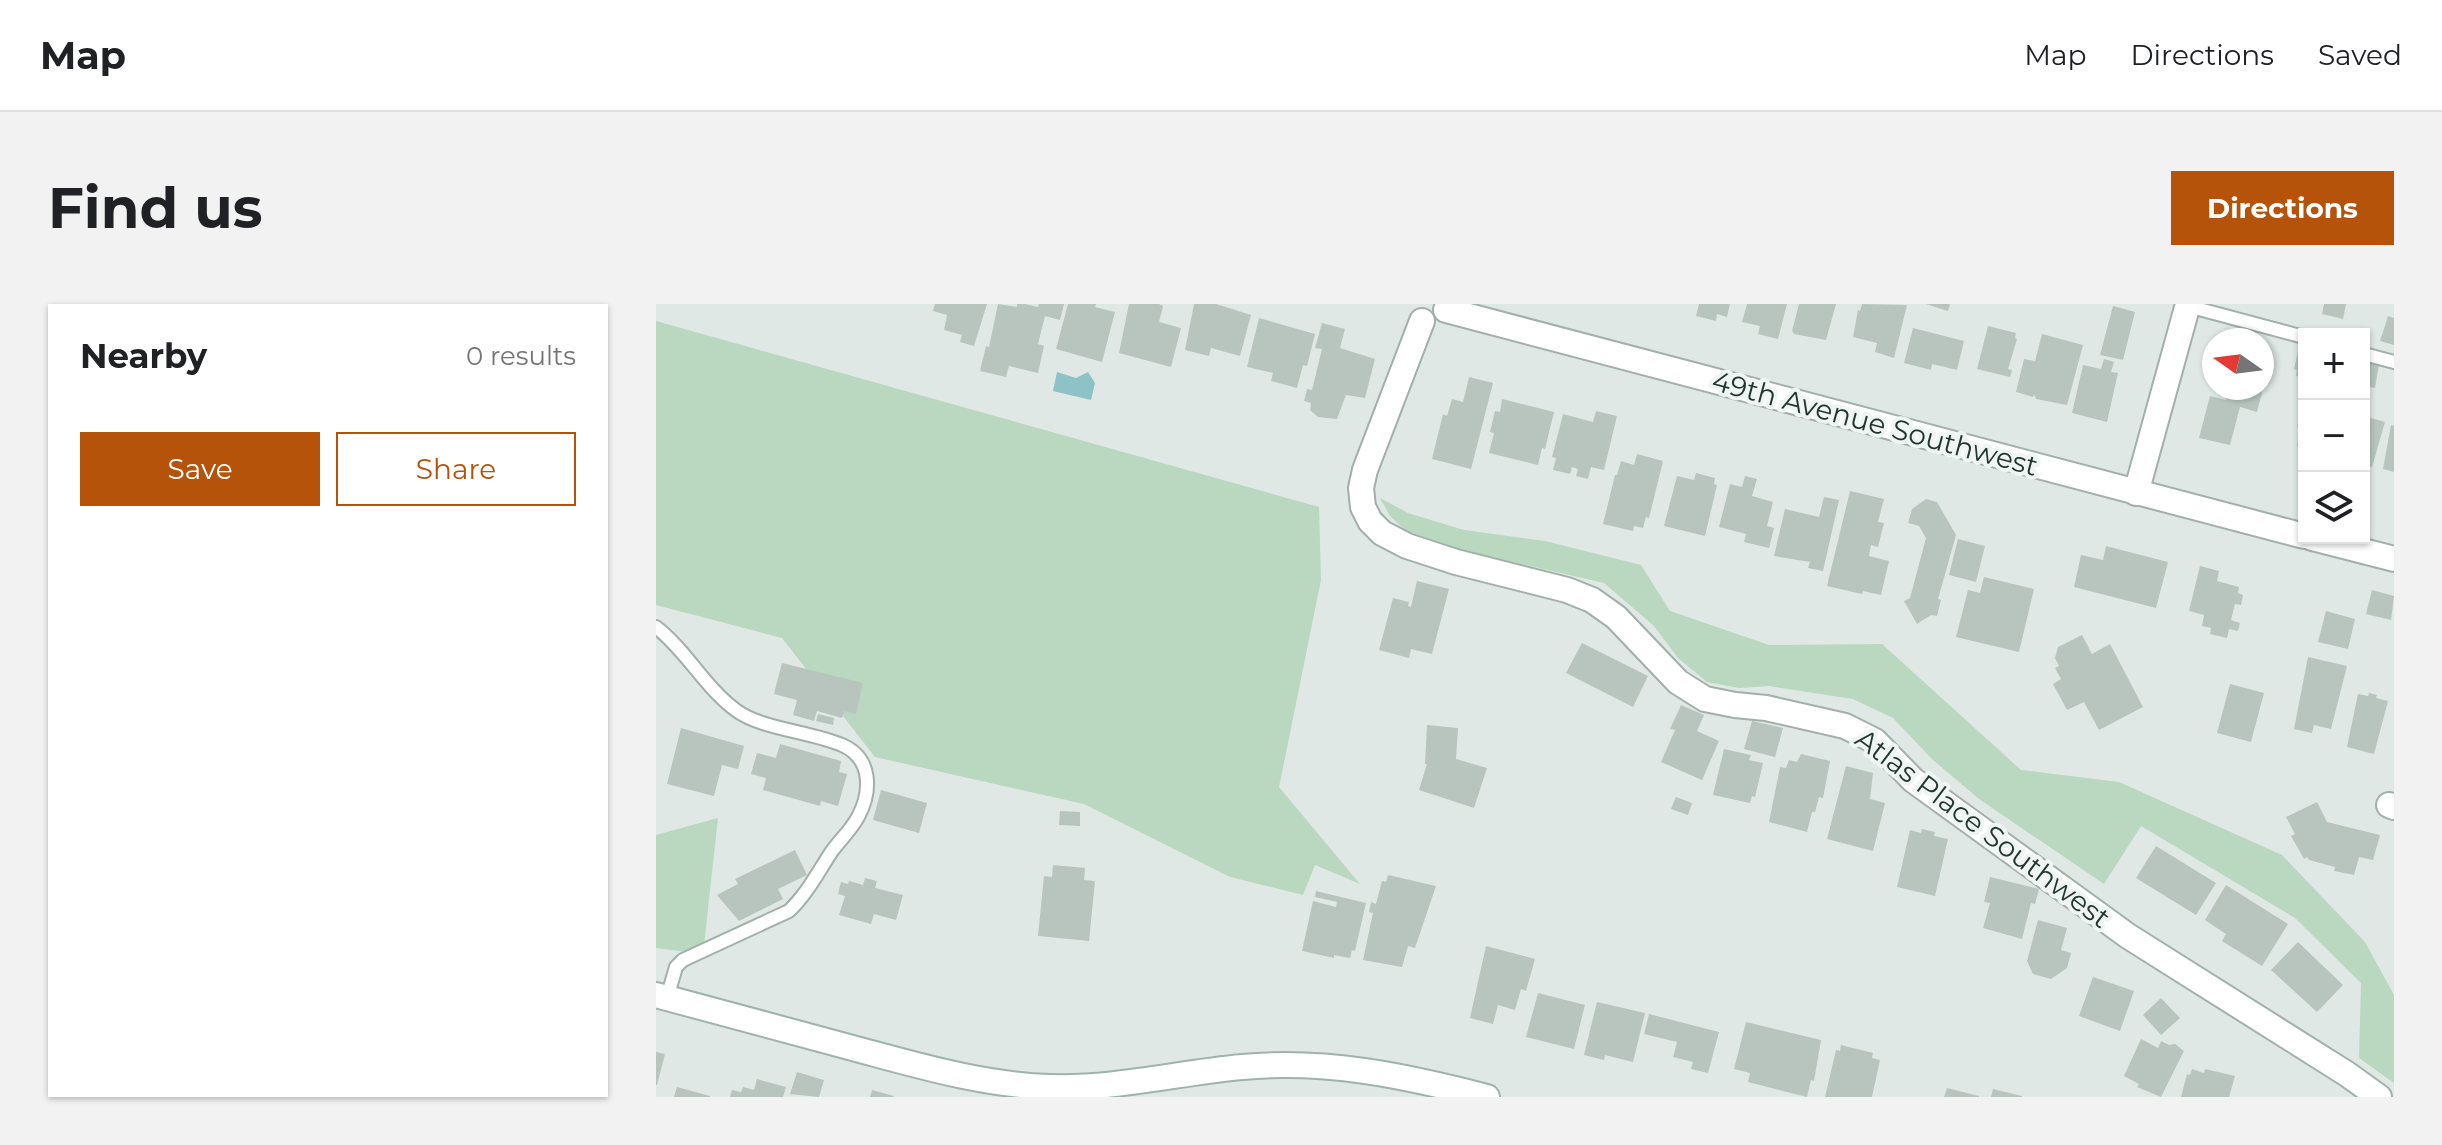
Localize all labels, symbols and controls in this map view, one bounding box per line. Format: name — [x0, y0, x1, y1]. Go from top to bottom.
text: Map — [40, 32, 126, 79]
text: Map — [2024, 38, 2086, 72]
text: Directions — [2130, 38, 2274, 72]
text: Saved — [2318, 38, 2402, 72]
button: Directions — [2171, 171, 2394, 245]
text: Find us — [48, 174, 262, 242]
north arrow — [2202, 328, 2274, 400]
map controls — [2298, 328, 2370, 544]
button: + — [2298, 328, 2370, 400]
text: Nearby — [80, 335, 207, 377]
text: 0 results — [466, 340, 576, 372]
street label: 49th Avenue Southwest — [1708, 363, 2042, 483]
button: − — [2298, 400, 2370, 472]
button: Save — [80, 432, 320, 506]
button: Share — [336, 432, 576, 506]
button: layers — [2298, 472, 2370, 544]
street label: Atlas Place Southwest — [1849, 721, 2117, 935]

